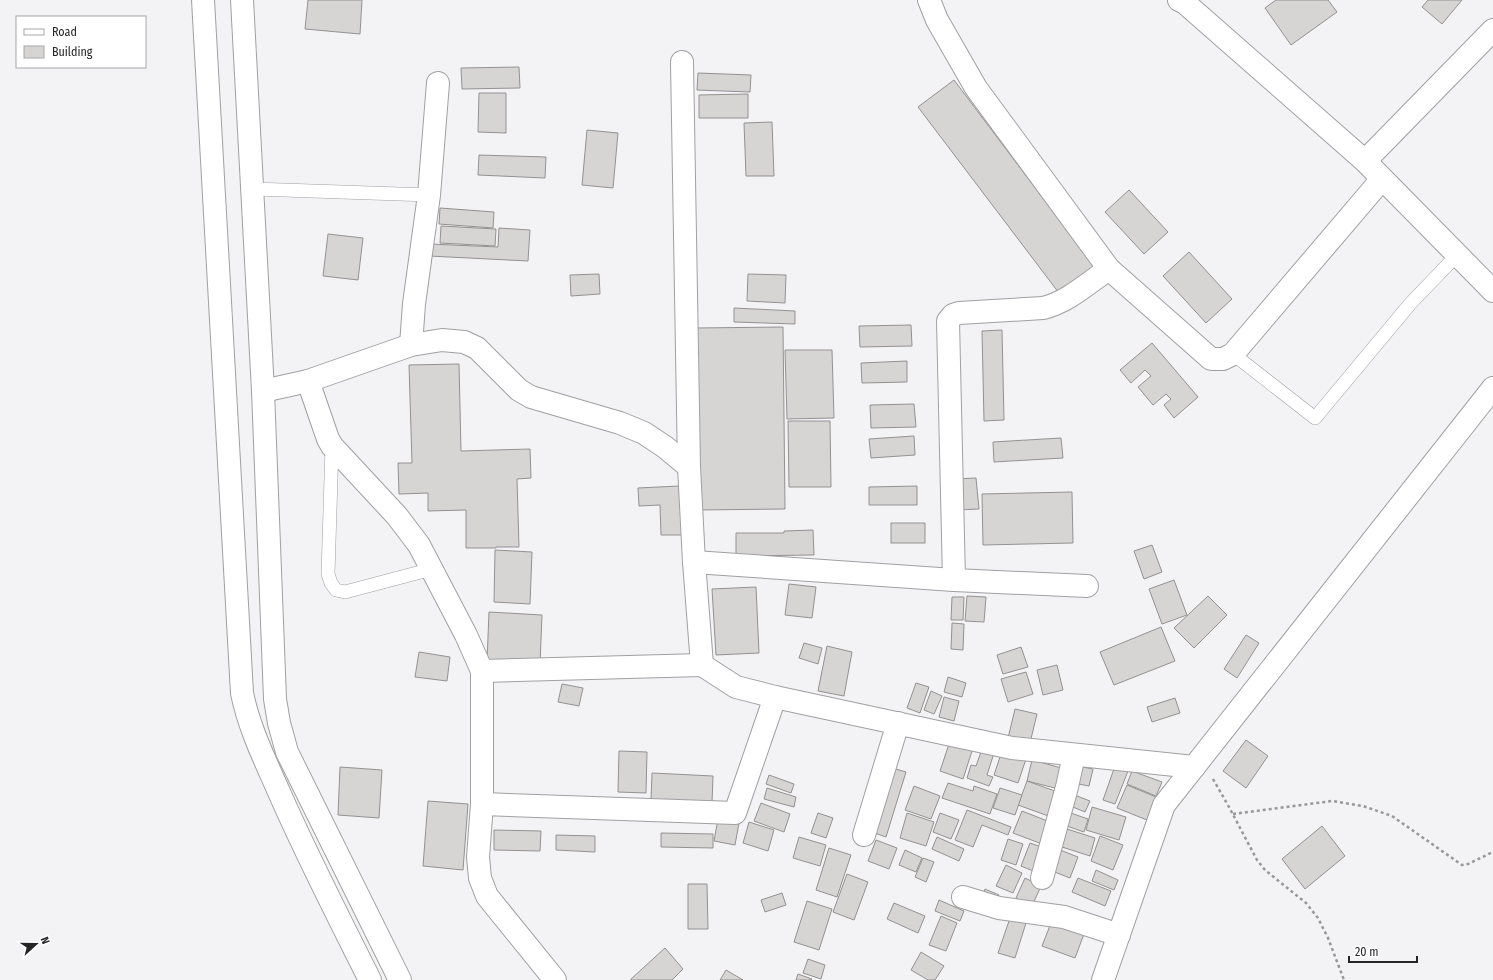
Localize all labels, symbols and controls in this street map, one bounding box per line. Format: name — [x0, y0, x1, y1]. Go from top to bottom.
legend — [16, 16, 146, 68]
text: Road — [52, 25, 77, 39]
text: Building — [52, 45, 93, 59]
north arrow — [16, 924, 56, 964]
text: N — [38, 935, 52, 946]
scale bar — [1349, 938, 1417, 964]
text: 20 m — [1355, 945, 1379, 959]

